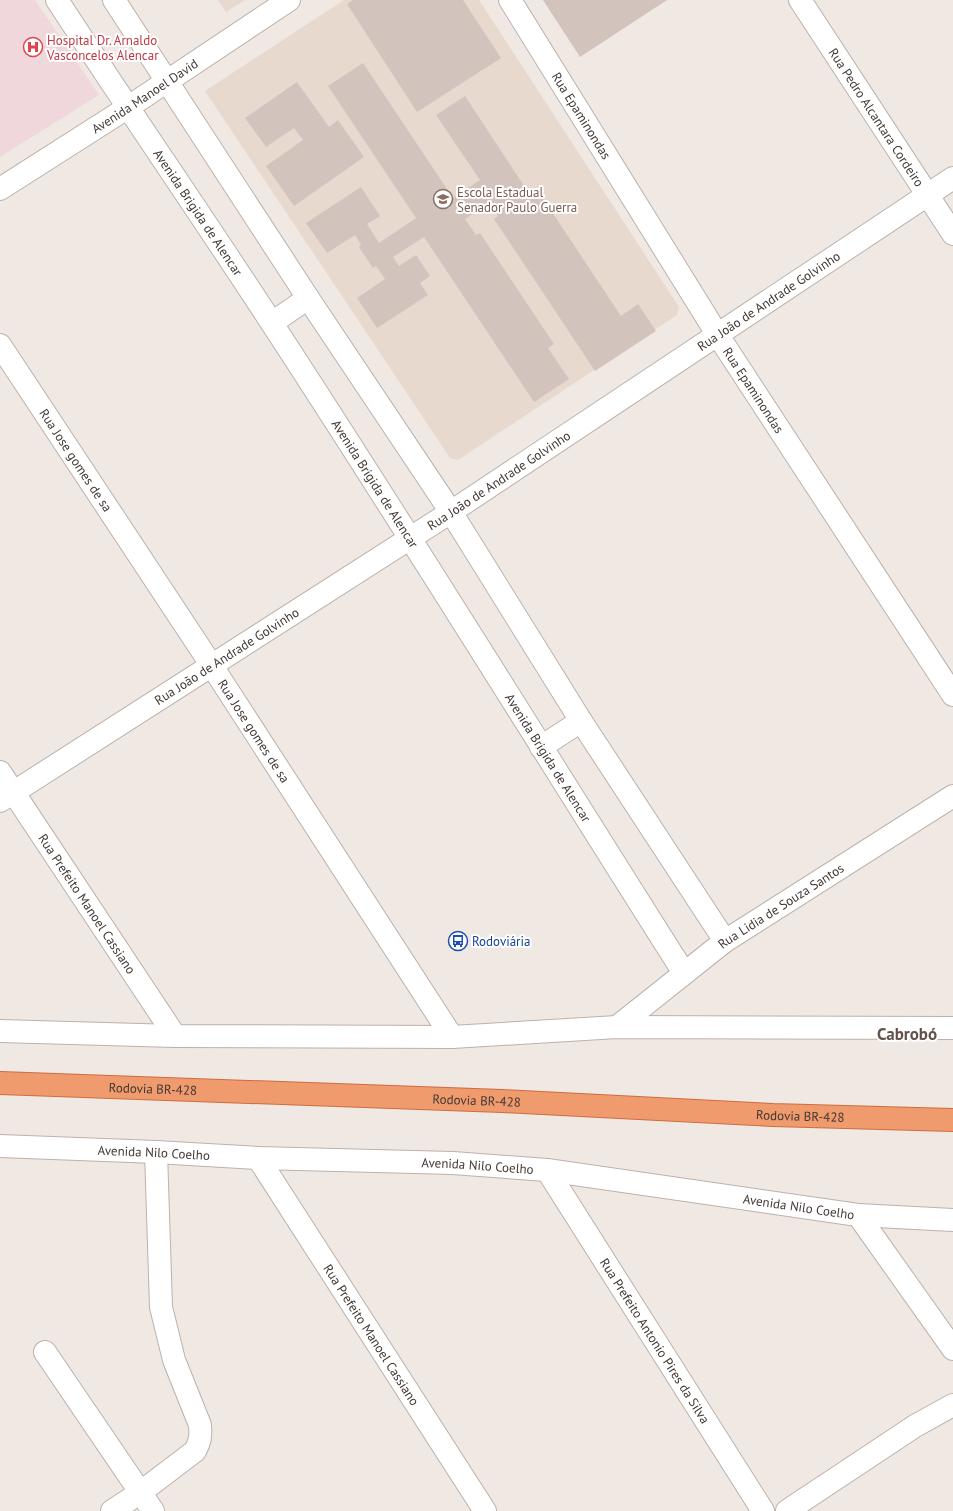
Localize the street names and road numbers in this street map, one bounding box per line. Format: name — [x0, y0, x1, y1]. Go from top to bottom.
street label: Rua Pedro Alcantara Cordeiro — [825, 45, 928, 190]
street label: Avenida Manoel David — [88, 55, 201, 137]
street label: Rua Epaminondas — [548, 69, 615, 163]
street label: Avenida Brigida de Alencar — [149, 146, 247, 280]
street label: Rua João de Andrade Golvinho — [694, 247, 844, 355]
street label: Rua Epaminondas — [719, 344, 788, 437]
street label: Rua Jose gomes de sa — [35, 406, 116, 515]
street label: Avenida Brigida de Alencar — [328, 417, 422, 552]
street label: Rua João de Andrade Golvinho — [424, 427, 574, 534]
street label: Rua João de Andrade Golvinho — [151, 604, 302, 709]
street label: Rua Jose gomes de sa — [214, 676, 293, 786]
street label: Avenida Brigida de Alencar — [501, 690, 595, 826]
street label: Rua Prefeito Manoel Cassiano — [34, 831, 139, 977]
street label: Rua Lidia de Souza Santos — [714, 860, 847, 952]
street label: Rodovia BR-428 — [108, 1079, 197, 1099]
street label: Rodovia BR-428 — [432, 1091, 521, 1111]
street label: Rodovia BR-428 — [756, 1106, 845, 1126]
street label: Avenida Nilo Coelho — [97, 1142, 210, 1164]
street label: Avenida Nilo Coelho — [421, 1154, 534, 1178]
street label: Avenida Nilo Coelho — [742, 1190, 856, 1223]
street label: Rua Prefeito Antonio Pires da Silva — [596, 1255, 713, 1427]
street label: Rua Prefeito Manoel Cassiano — [319, 1261, 423, 1409]

